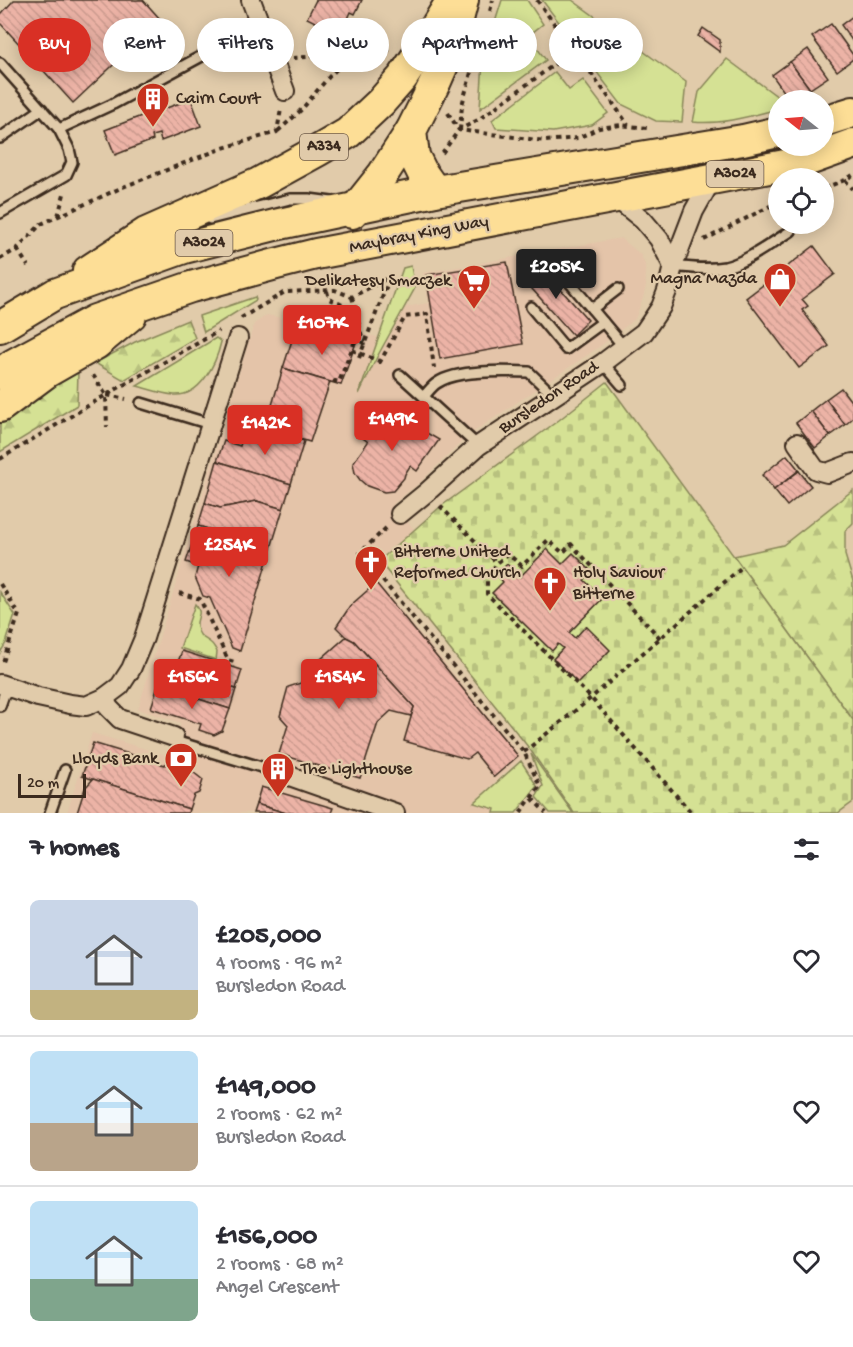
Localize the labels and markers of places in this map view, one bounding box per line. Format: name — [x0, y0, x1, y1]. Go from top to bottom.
building icon: Cairn Court — [135, 81, 171, 128]
place label: Cairn Court — [176, 89, 262, 110]
pin: £205K — [514, 249, 598, 300]
shop icon: Magna Mazda — [762, 261, 798, 308]
supermarket icon: Delikatesy Smaczek — [456, 263, 492, 310]
place label: Magna Mazda — [651, 269, 758, 290]
place label: Delikatesy Smaczek — [304, 271, 453, 292]
pin: £107K — [280, 305, 364, 356]
pin: £149K — [350, 401, 434, 452]
pin: £142K — [223, 405, 307, 456]
pin: £254K — [187, 527, 271, 578]
place label: Bitterne United Reformed Church — [393, 542, 521, 584]
church icon: Bitterne United Reformed Church — [353, 544, 389, 591]
place label: Holy Saviour Bitterne — [572, 563, 666, 605]
church icon: Holy Saviour Bitterne — [532, 565, 568, 612]
pin: £156K — [150, 659, 234, 710]
pin: £154K — [297, 659, 381, 710]
bank icon: Lloyds Bank — [163, 741, 199, 788]
place label: Lloyds Bank — [72, 749, 160, 770]
building icon: The Lighthouse — [260, 751, 296, 798]
place label: The Lighthouse — [300, 759, 413, 780]

